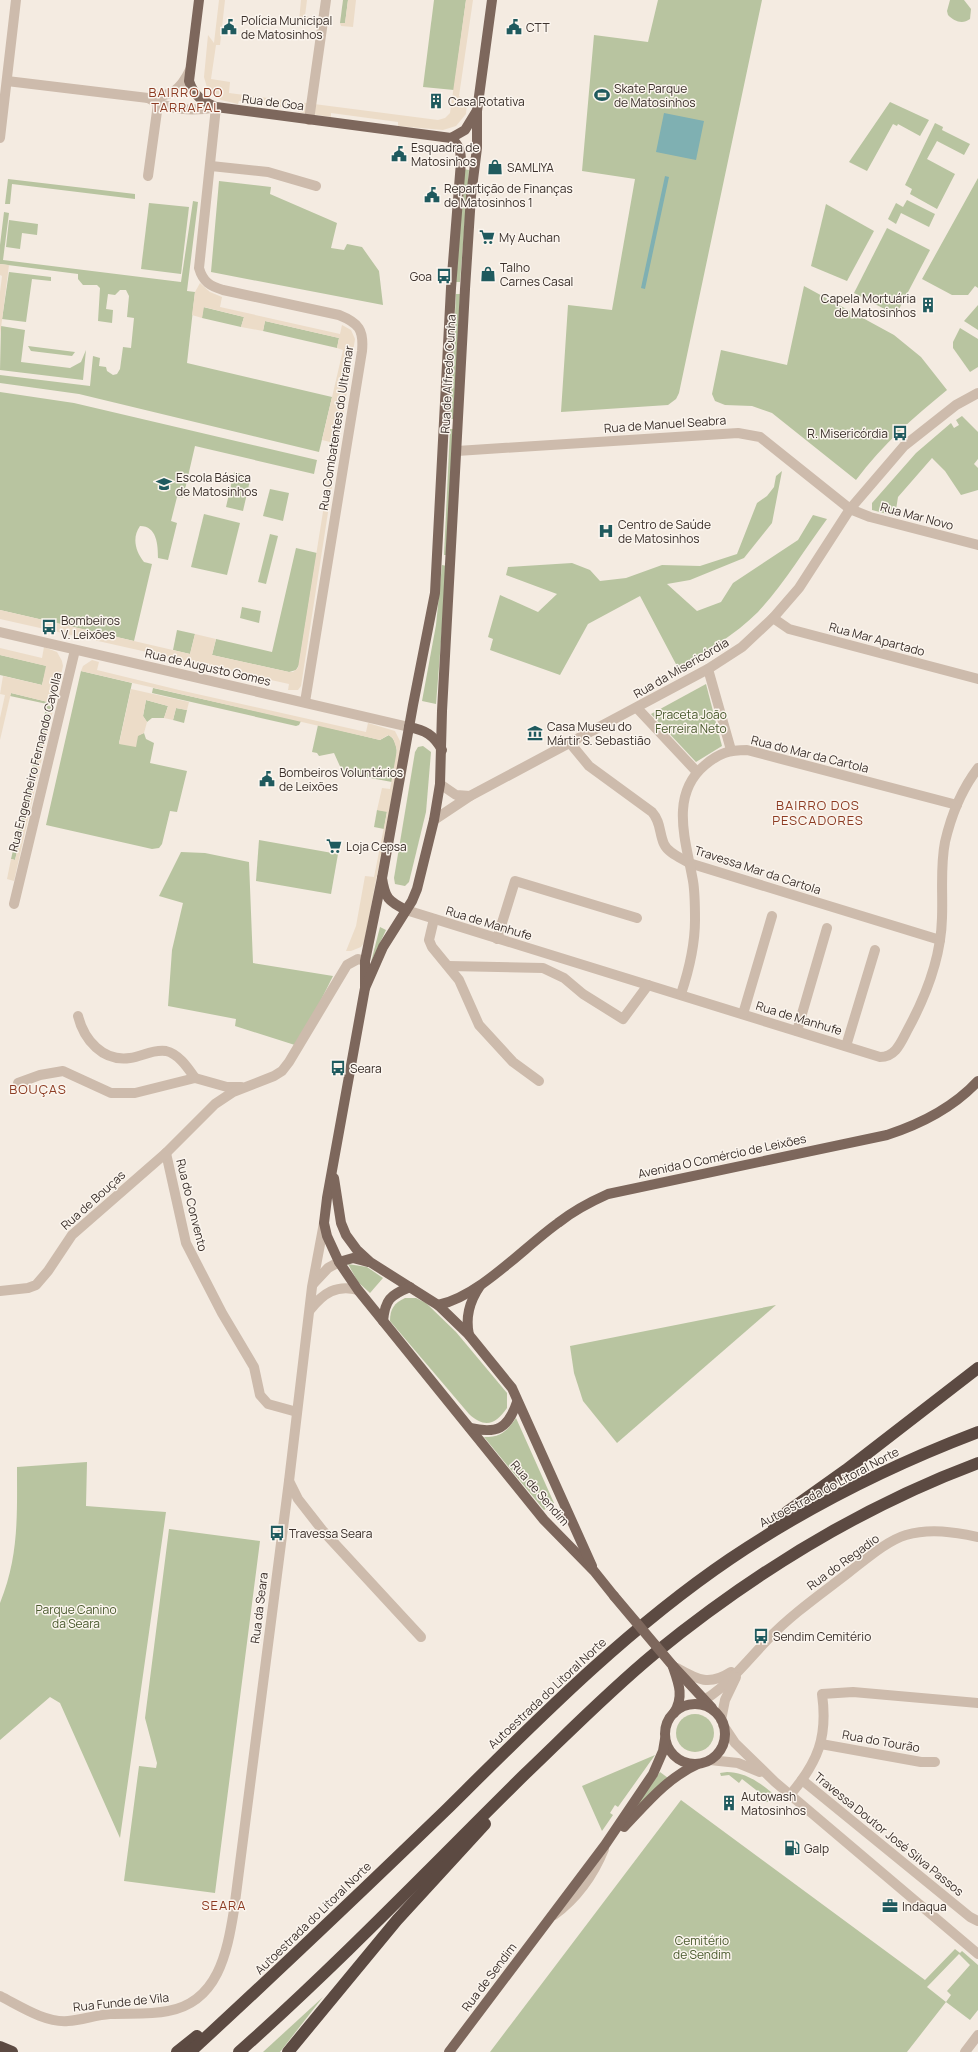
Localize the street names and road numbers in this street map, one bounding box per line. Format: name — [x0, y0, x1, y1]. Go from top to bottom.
street label: Rua de Goa — [241, 90, 305, 114]
street label: Rua de Alfredo Cunha — [436, 314, 460, 434]
street label: Rua Combatentes do Ultramar — [315, 344, 358, 512]
street label: Rua de Manuel Seabra — [603, 411, 727, 437]
street label: Rua Mar Novo — [878, 498, 956, 534]
street label: Rua Mar Apartado — [827, 618, 927, 660]
street label: Rua da Misericórdia — [630, 634, 732, 702]
street label: Rua de Augusto Gomes — [143, 644, 273, 690]
street label: Rua Engenheiro Fernando Cayolla — [4, 670, 66, 854]
street label: Rua do Mar da Cartola — [749, 731, 871, 777]
street label: Travessa Mar da Cartola — [693, 842, 823, 898]
street label: Rua de Manhufe — [444, 902, 534, 944]
street label: Rua de Manhufe — [754, 997, 844, 1039]
street label: Avenida O Comércio de Leixões — [636, 1130, 808, 1182]
street label: Rua do Convento — [172, 1157, 212, 1253]
street label: Rua de Bouças — [57, 1166, 129, 1234]
street label: Autoestrada do Litoral Norte — [756, 1443, 902, 1531]
street label: Rua de Sendim — [507, 1457, 573, 1529]
street label: Rua do Regadio — [803, 1530, 883, 1594]
street label: Rua da Seara — [246, 1571, 272, 1645]
street label: Autoestrada do Litoral Norte — [484, 1634, 610, 1752]
street label: Rua do Tourão — [841, 1726, 921, 1756]
street label: Travessa Doutor José Silva Passos — [811, 1768, 967, 1900]
street label: Autoestrada do Litoral Norte — [251, 1858, 375, 1978]
street label: Rua de Sendim — [458, 1939, 520, 2015]
street label: Rua Funde de Vila — [72, 1989, 170, 2015]

